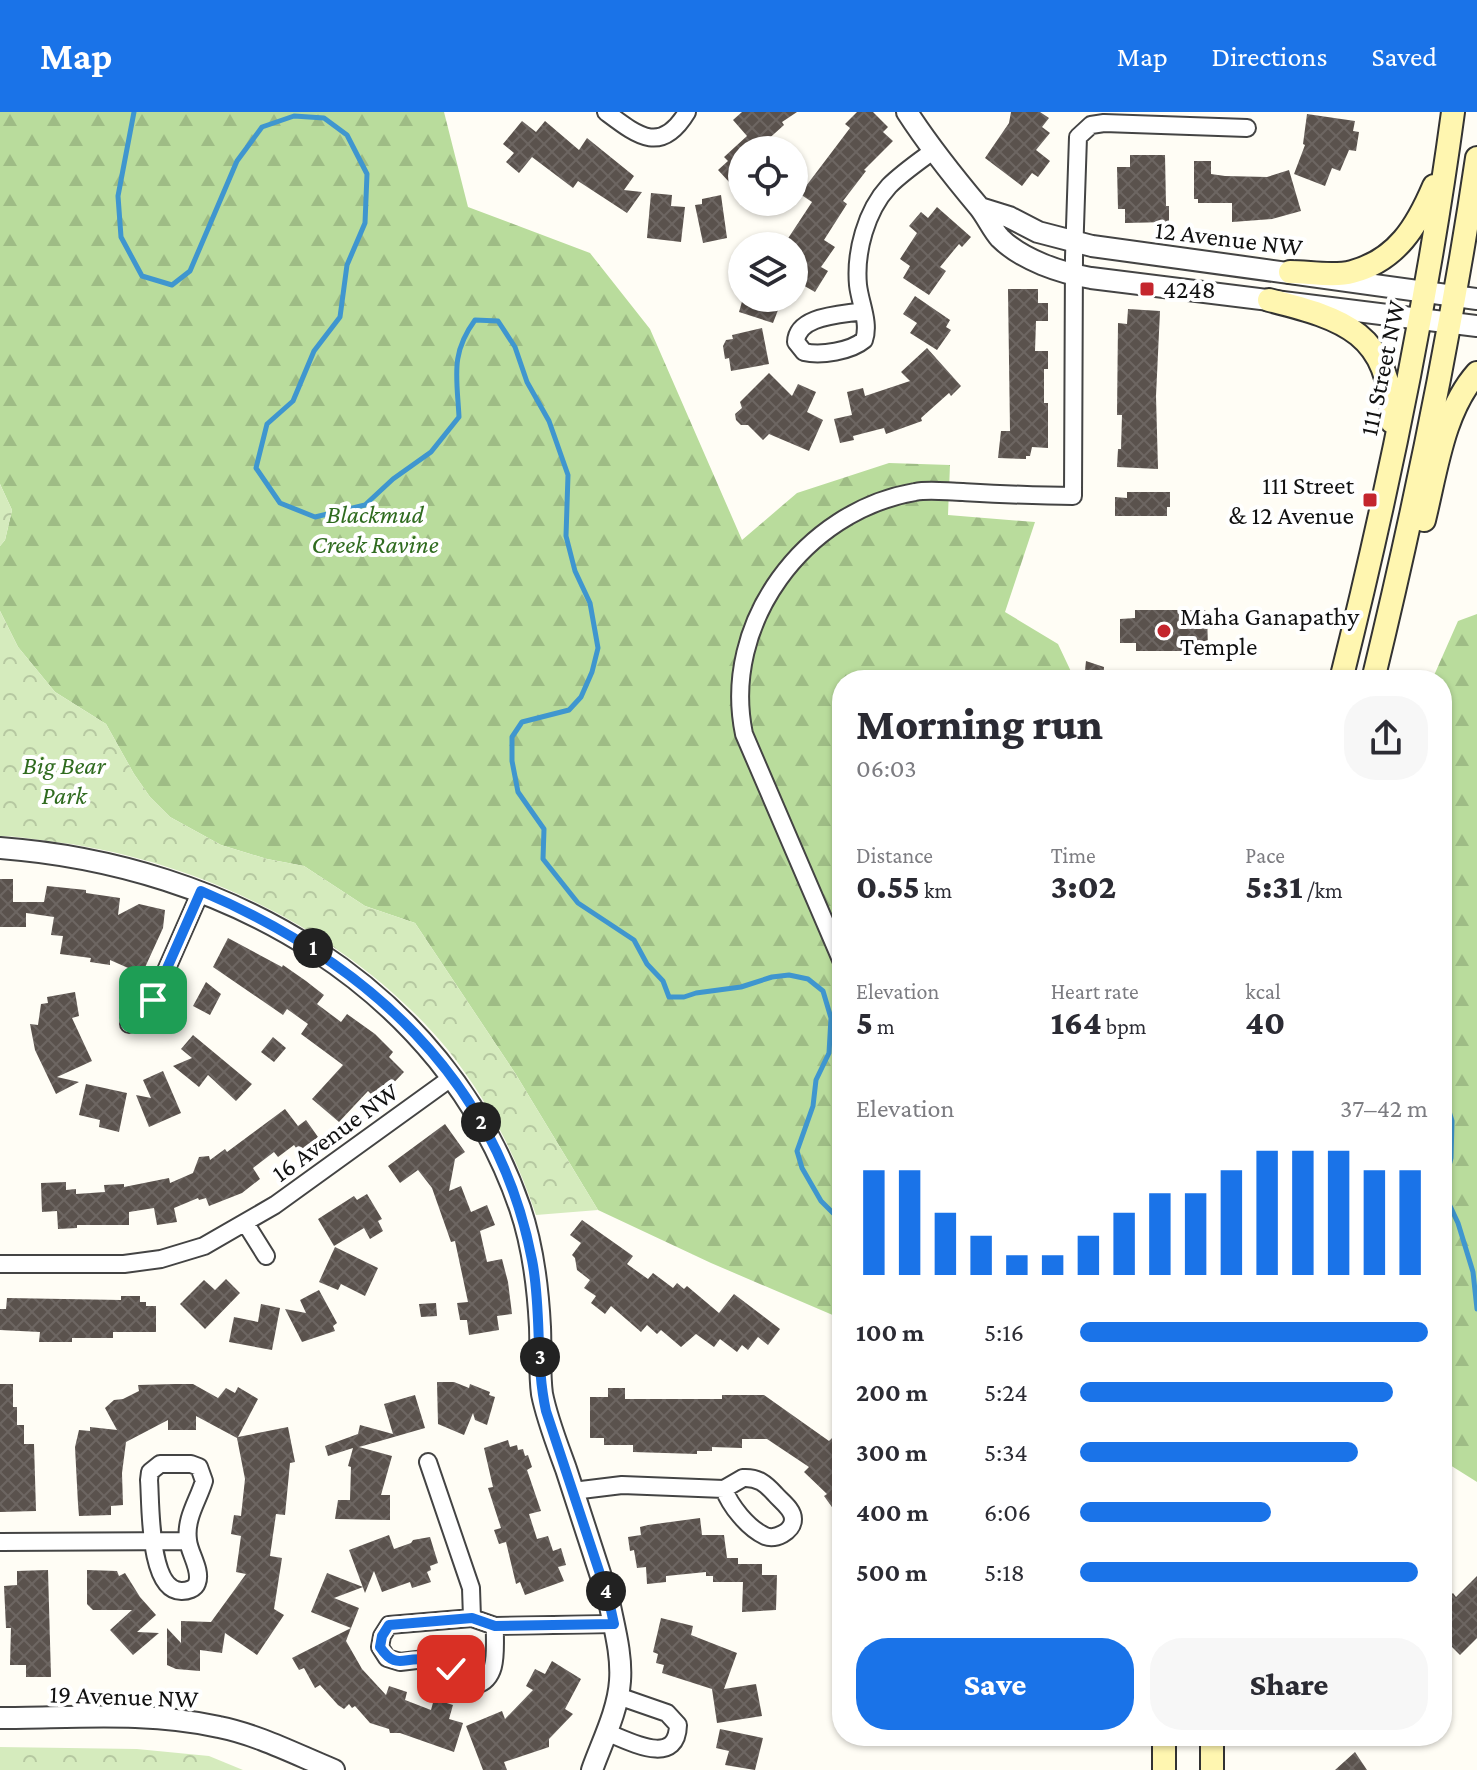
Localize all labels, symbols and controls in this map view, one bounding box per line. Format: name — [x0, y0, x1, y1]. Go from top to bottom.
text: Map — [40, 35, 113, 77]
text: Map — [1117, 41, 1168, 72]
text: Directions — [1212, 41, 1327, 72]
text: Saved — [1371, 41, 1437, 72]
map controls — [728, 136, 808, 312]
button: locate — [728, 136, 808, 216]
street label: 12 Avenue NW — [1154, 215, 1304, 262]
button: layers — [728, 232, 808, 312]
place label: 4248 — [1163, 275, 1216, 304]
marker: 4248 — [1138, 280, 1156, 298]
street label: 111 Street NW — [1354, 298, 1411, 438]
place label: 111 Street & 12 Avenue — [1229, 471, 1354, 530]
marker: 111 Street & 12 Avenue — [1361, 491, 1379, 509]
park label: Blackmud Creek Ravine — [311, 500, 439, 559]
place label: Maha Ganapathy Temple — [1180, 602, 1360, 661]
marker: Maha Ganapathy Temple — [1155, 622, 1173, 640]
button: share — [1344, 696, 1428, 780]
text: Morning run — [856, 700, 1103, 748]
park label: Big Bear Park — [22, 751, 106, 810]
text: 06:03 — [856, 754, 917, 783]
text: Distance — [856, 843, 933, 868]
text: Time — [1051, 843, 1096, 868]
text: Pace — [1245, 843, 1285, 868]
text: 0.55 — [856, 868, 920, 905]
text: 3:02 — [1051, 868, 1116, 905]
text: 5:31 — [1245, 868, 1302, 905]
text: km — [920, 878, 952, 903]
text: /km — [1302, 878, 1343, 903]
pin: 1 — [293, 928, 333, 968]
text: 1 — [309, 935, 317, 960]
pin — [119, 966, 187, 1034]
icon: arrive — [131, 978, 175, 1022]
text: Elevation — [856, 979, 939, 1004]
text: Heart rate — [1051, 979, 1139, 1004]
text: kcal — [1245, 979, 1281, 1004]
text: 5 — [856, 1004, 873, 1041]
text: 164 — [1051, 1004, 1102, 1041]
text: 40 — [1245, 1004, 1285, 1041]
text: m — [873, 1014, 895, 1039]
text: bpm — [1102, 1014, 1146, 1039]
street label: 16 Avenue NW — [266, 1077, 404, 1188]
text: Elevation — [856, 1094, 954, 1123]
text: 37–42 m — [1340, 1094, 1428, 1123]
pin: 2 — [461, 1102, 501, 1142]
text: 2 — [475, 1109, 487, 1134]
text: 100 m — [856, 1318, 924, 1347]
text: 5:16 — [984, 1318, 1024, 1347]
pin: 3 — [520, 1337, 560, 1377]
text: 3 — [535, 1344, 545, 1369]
text: 200 m — [856, 1378, 928, 1407]
text: 5:24 — [984, 1378, 1028, 1407]
text: 300 m — [856, 1438, 927, 1467]
text: 5:34 — [984, 1438, 1028, 1467]
text: 400 m — [856, 1498, 929, 1527]
text: 6:06 — [984, 1498, 1031, 1527]
text: 500 m — [856, 1558, 927, 1587]
text: 5:18 — [984, 1558, 1025, 1587]
pin: 4 — [586, 1571, 626, 1611]
text: 4 — [600, 1578, 612, 1603]
pin — [417, 1635, 485, 1703]
button: Save — [856, 1638, 1134, 1730]
button: Share — [1150, 1638, 1428, 1730]
icon: check — [429, 1647, 473, 1691]
street label: 19 Avenue NW — [49, 1679, 199, 1714]

